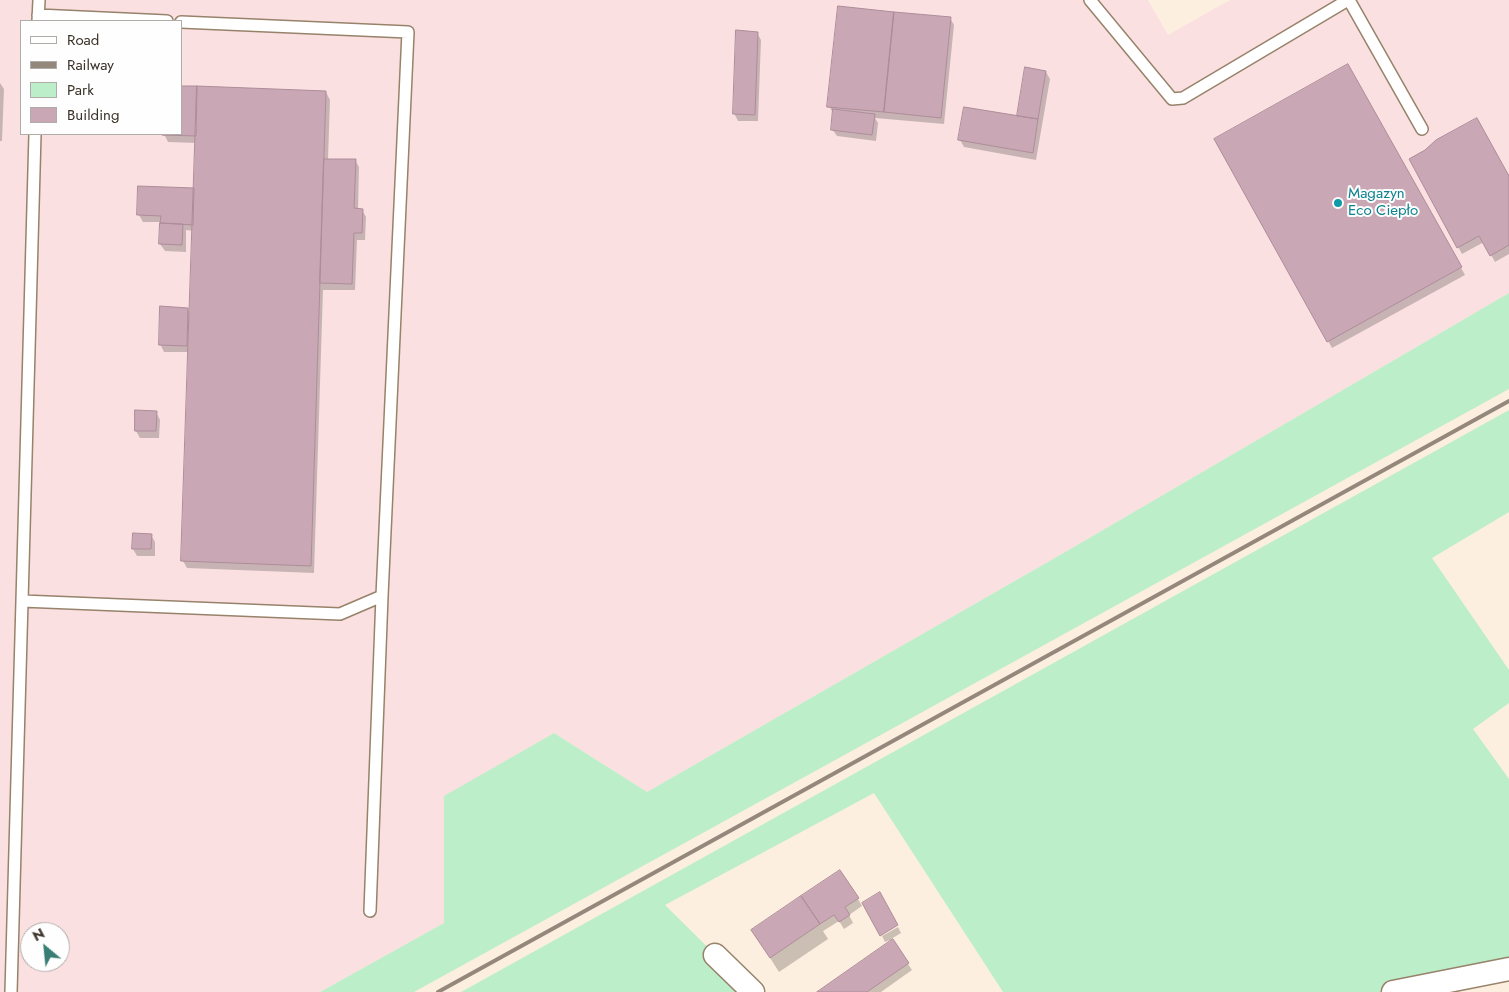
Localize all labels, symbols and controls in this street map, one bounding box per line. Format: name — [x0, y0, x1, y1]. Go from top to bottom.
legend — [20, 20, 182, 135]
text: Road — [67, 29, 99, 51]
text: Railway — [67, 54, 114, 76]
text: Park — [67, 79, 94, 101]
text: Building — [67, 104, 119, 126]
place label: Magazyn Eco Ciepło — [1348, 185, 1418, 220]
marker: Magazyn Eco Ciepło — [1332, 197, 1344, 209]
north arrow — [20, 922, 70, 972]
text: N — [29, 923, 48, 946]

